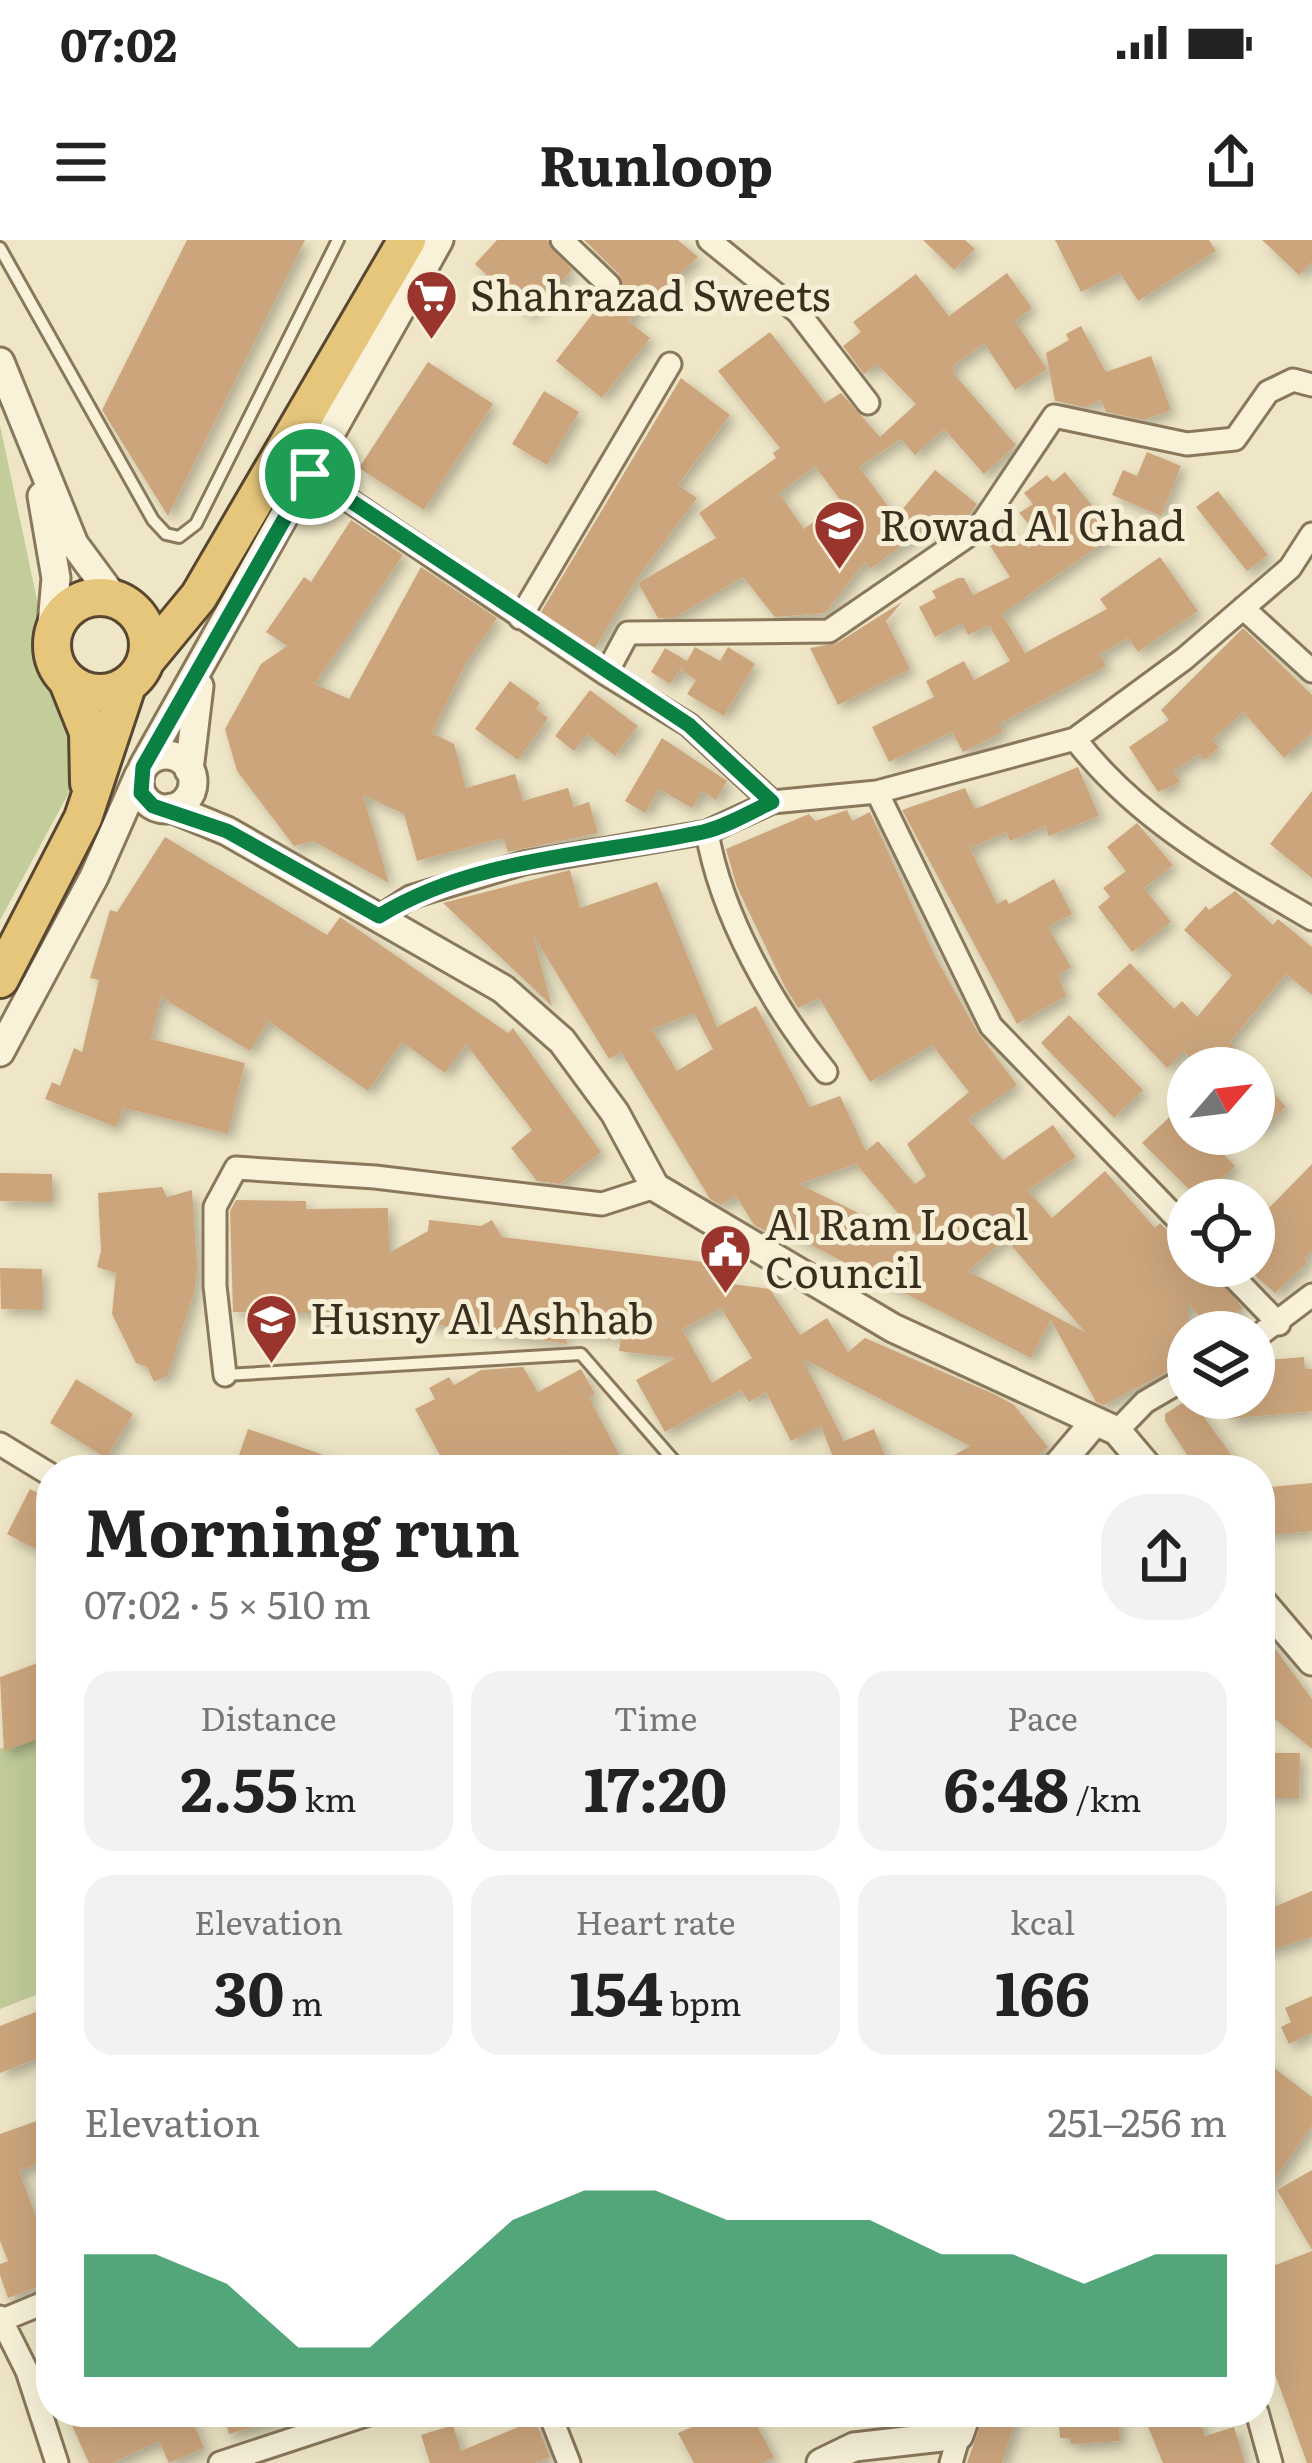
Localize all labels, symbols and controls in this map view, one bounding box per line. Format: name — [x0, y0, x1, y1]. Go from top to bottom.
text: 07:02 — [60, 9, 177, 76]
text: Runloop — [539, 122, 773, 203]
icon: menu — [48, 129, 114, 195]
icon: share — [1198, 129, 1264, 195]
place label: Shahrazad Sweets — [470, 262, 831, 324]
supermarket icon: Shahrazad Sweets — [403, 268, 459, 342]
pin — [259, 423, 361, 525]
icon: arrive — [277, 441, 343, 507]
place label: Rowad Al Ghad — [879, 492, 1185, 554]
school or university icon: Rowad Al Ghad — [812, 498, 868, 572]
north arrow — [1167, 1047, 1275, 1155]
map controls — [1167, 1047, 1275, 1419]
button: locate — [1167, 1179, 1275, 1287]
place label: Al Ram Local Council — [765, 1191, 1029, 1301]
public building icon: Al Ram Local Council — [698, 1221, 754, 1295]
place label: Husny Al Ashhab — [310, 1285, 654, 1347]
school or university icon: Husny Al Ashhab — [243, 1291, 299, 1365]
button: layers — [1167, 1311, 1275, 1419]
text: Morning run — [84, 1479, 520, 1577]
button: share — [1101, 1494, 1227, 1620]
text: 07:02 · 5 × 510 m — [84, 1573, 371, 1631]
text: Distance — [200, 1692, 337, 1741]
text: Time — [614, 1692, 697, 1741]
text: Pace — [1007, 1692, 1078, 1741]
text: 2.55 — [181, 1741, 298, 1830]
text: 17:20 — [584, 1741, 727, 1830]
text: 6:48 — [944, 1741, 1069, 1830]
text: km — [298, 1773, 356, 1822]
text: /km — [1069, 1773, 1141, 1822]
text: Elevation — [194, 1896, 343, 1945]
text: Heart rate — [575, 1896, 736, 1945]
text: kcal — [1010, 1896, 1075, 1945]
text: 30 — [214, 1945, 284, 2034]
text: 154 — [569, 1945, 663, 2034]
text: 166 — [995, 1945, 1090, 2034]
text: m — [284, 1977, 323, 2026]
text: bpm — [663, 1977, 742, 2026]
text: Elevation — [84, 2091, 260, 2149]
text: 251–256 m — [1047, 2091, 1227, 2149]

